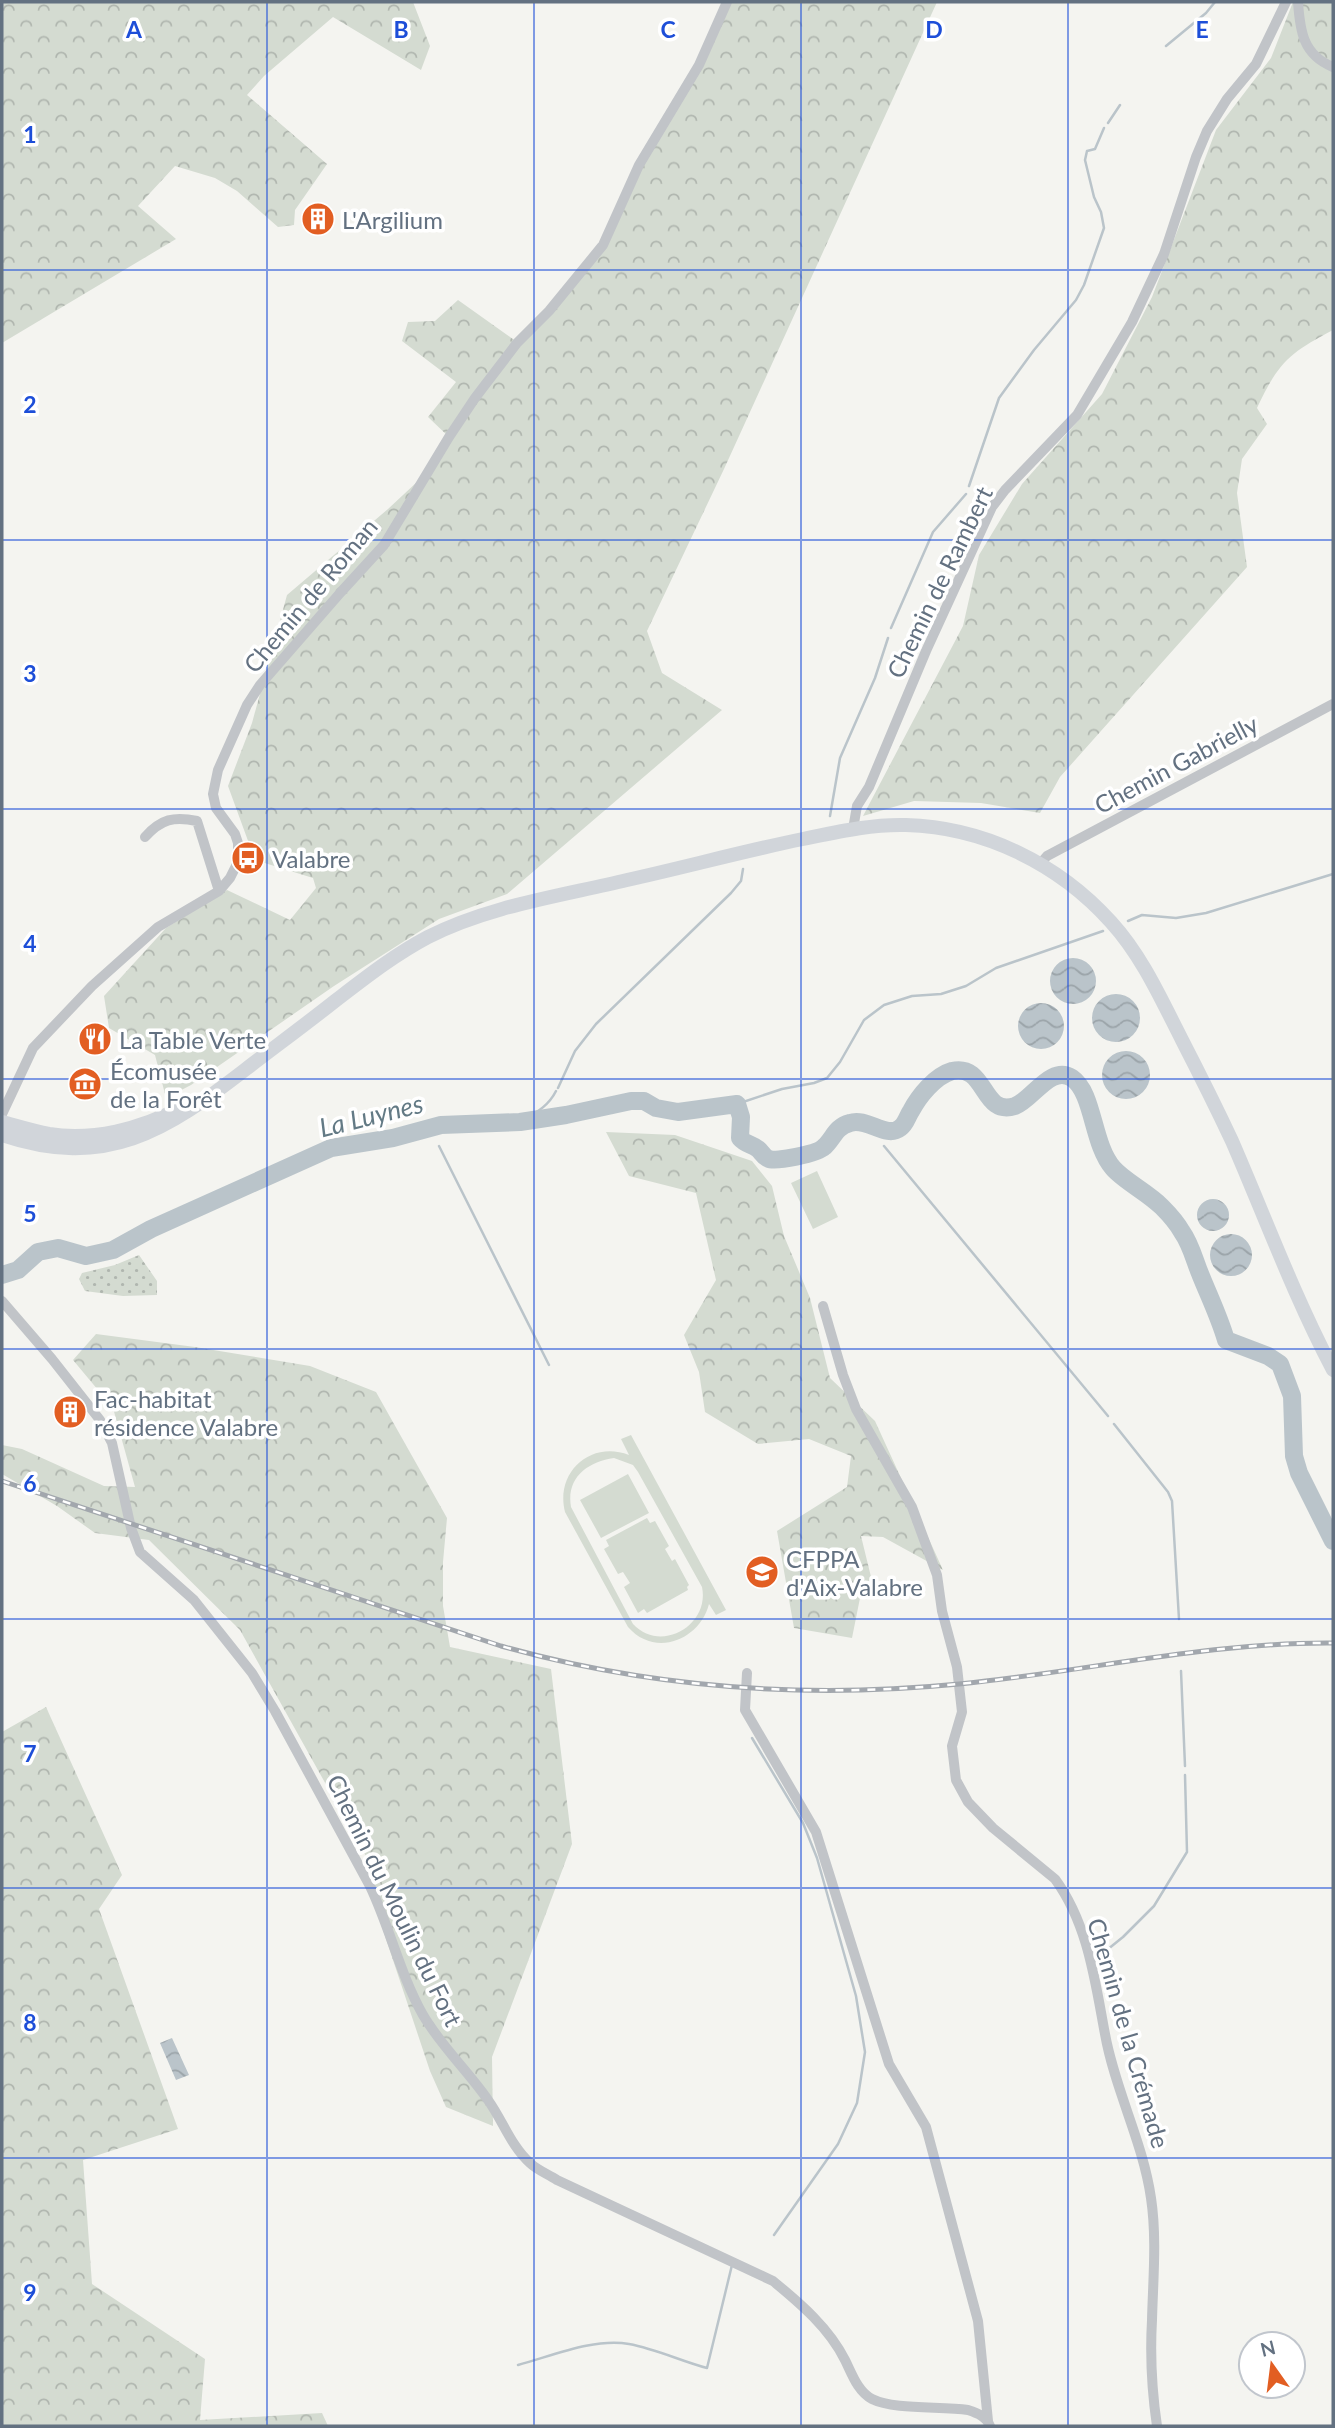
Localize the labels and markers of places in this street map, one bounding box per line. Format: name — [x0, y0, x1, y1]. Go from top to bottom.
building icon: L'Argilium — [299, 200, 337, 238]
place label: L'Argilium — [342, 205, 443, 234]
bus stop icon: Valabre — [229, 839, 267, 877]
place label: Valabre — [272, 844, 350, 873]
restaurant icon: La Table Verte — [76, 1020, 114, 1058]
place label: La Table Verte — [119, 1025, 266, 1054]
place label: Écomusée de la Forêt — [110, 1056, 222, 1113]
museum icon: Écomusée de la Forêt — [66, 1065, 104, 1103]
place label: Fac-habitat résidence Valabre — [94, 1384, 278, 1441]
building icon: Fac-habitat résidence Valabre — [51, 1393, 89, 1431]
place label: CFPPA d'Aix-Valabre — [786, 1544, 923, 1601]
school or university icon: CFPPA d'Aix-Valabre — [743, 1553, 781, 1591]

